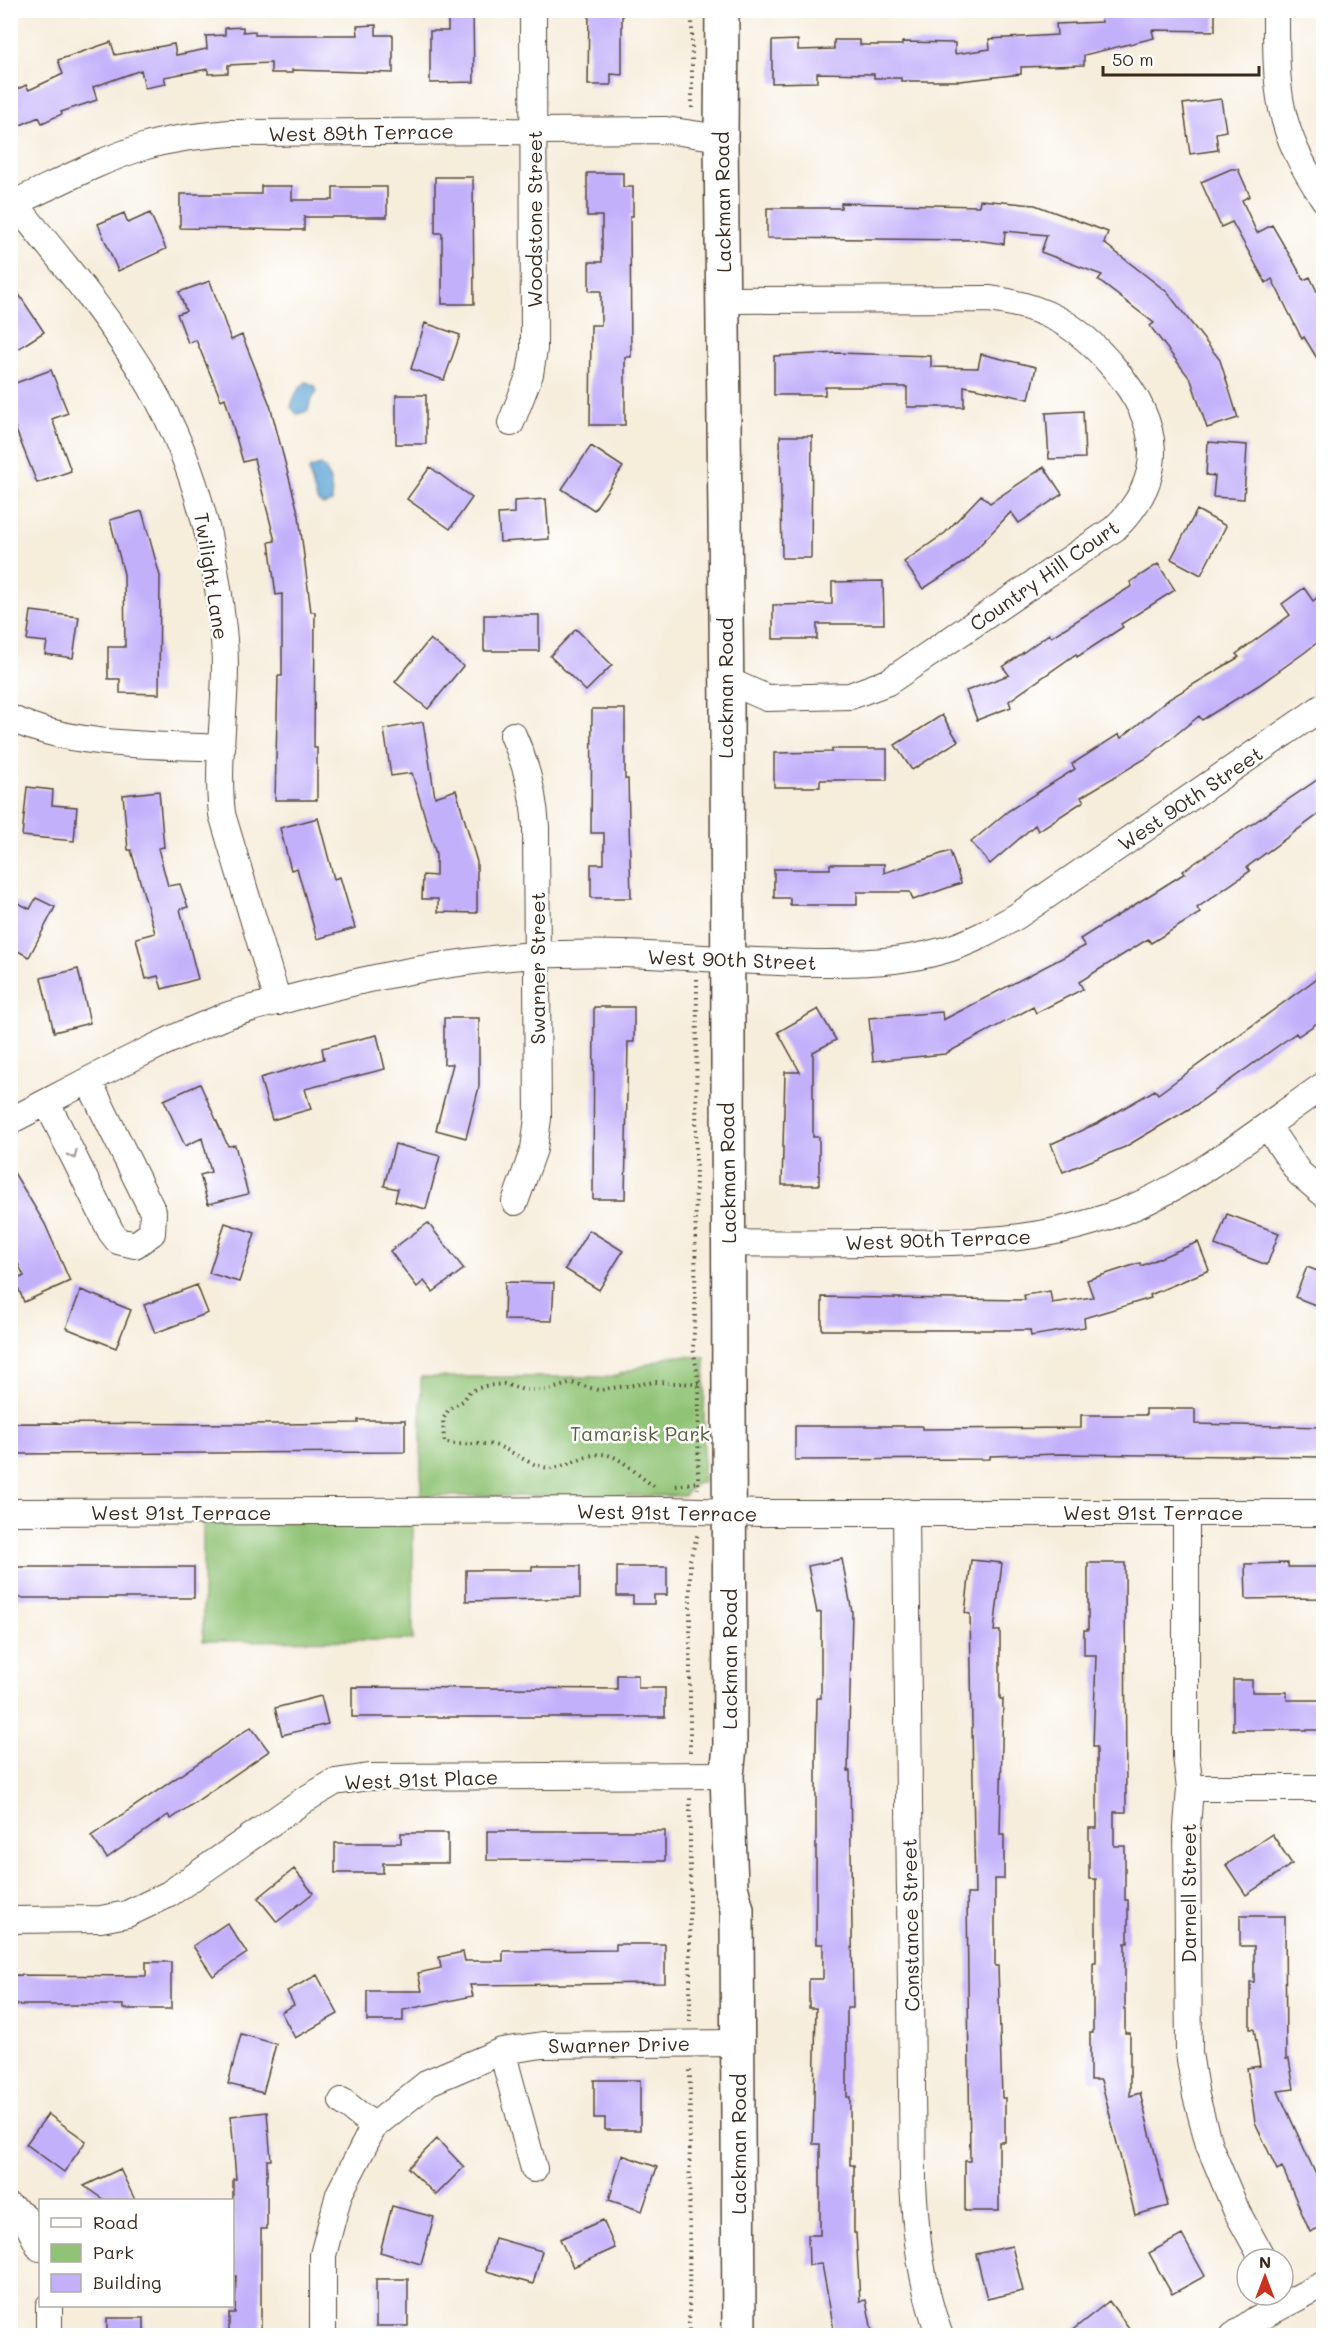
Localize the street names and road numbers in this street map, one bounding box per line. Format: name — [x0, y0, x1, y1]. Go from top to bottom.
street label: West 89th Terrace — [268, 117, 454, 147]
street label: Woodstone Street — [521, 130, 547, 308]
street label: Lackman Road — [708, 131, 736, 273]
street label: Twilight Lane — [189, 511, 235, 641]
street label: Country Hill Court — [964, 514, 1124, 636]
street label: Lackman Road — [712, 617, 738, 759]
street label: West 90th Street — [1113, 740, 1267, 856]
street label: Swarner Street — [524, 892, 550, 1044]
street label: West 90th Street — [647, 943, 817, 975]
street label: Lackman Road — [713, 1102, 741, 1244]
street label: West 90th Terrace — [845, 1223, 1031, 1255]
street label: West 91st Terrace — [576, 1497, 758, 1527]
street label: West 91st Terrace — [91, 1499, 271, 1525]
street label: West 91st Terrace — [1063, 1499, 1243, 1525]
street label: Lackman Road — [716, 1588, 742, 1730]
street label: West 91st Place — [343, 1763, 499, 1795]
street label: Darnell Street — [1175, 1823, 1201, 1963]
street label: Constance Street — [895, 1838, 925, 2012]
street label: Swarner Drive — [548, 2030, 690, 2058]
street label: Lackman Road — [725, 2073, 751, 2215]

